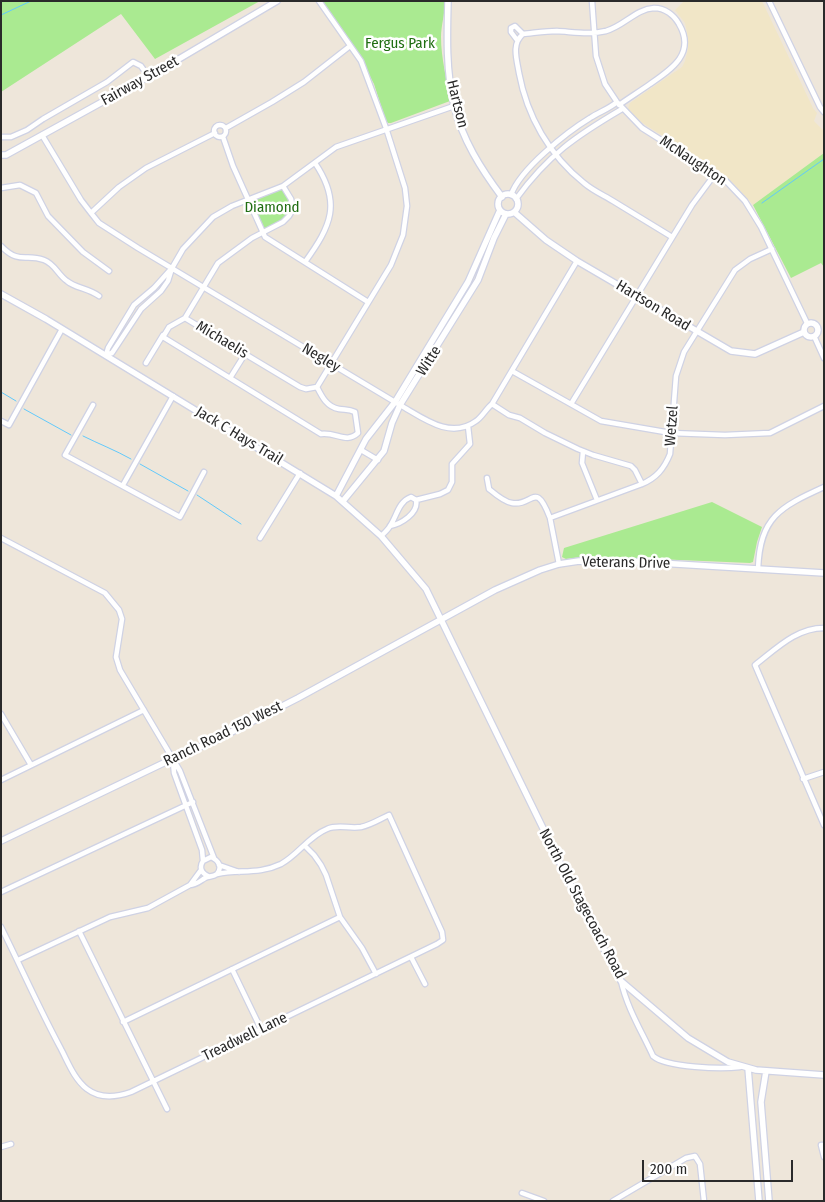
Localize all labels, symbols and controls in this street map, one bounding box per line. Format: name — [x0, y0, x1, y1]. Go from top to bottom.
park label: Fergus Park — [365, 35, 435, 53]
street label: Fairway Street — [98, 52, 182, 110]
street label: Hartson — [442, 78, 472, 130]
street label: McNaughton — [656, 132, 730, 190]
park label: Diamond — [244, 199, 300, 217]
street label: Hartson Road — [613, 277, 693, 335]
street label: Michaelis — [193, 317, 251, 363]
street label: Negley — [299, 340, 343, 376]
street label: Witte — [413, 343, 445, 379]
street label: Jack C Hays Trail — [192, 403, 286, 469]
street label: Wetzel — [662, 405, 682, 447]
street label: Veterans Drive — [582, 553, 670, 573]
street label: Ranch Road 150 West — [161, 697, 285, 771]
street label: North Old Stagecoach Road — [535, 826, 629, 982]
street label: Treadwell Lane — [200, 1009, 290, 1065]
scale bar — [645, 1150, 796, 1182]
text: 200 m — [650, 1160, 687, 1178]

